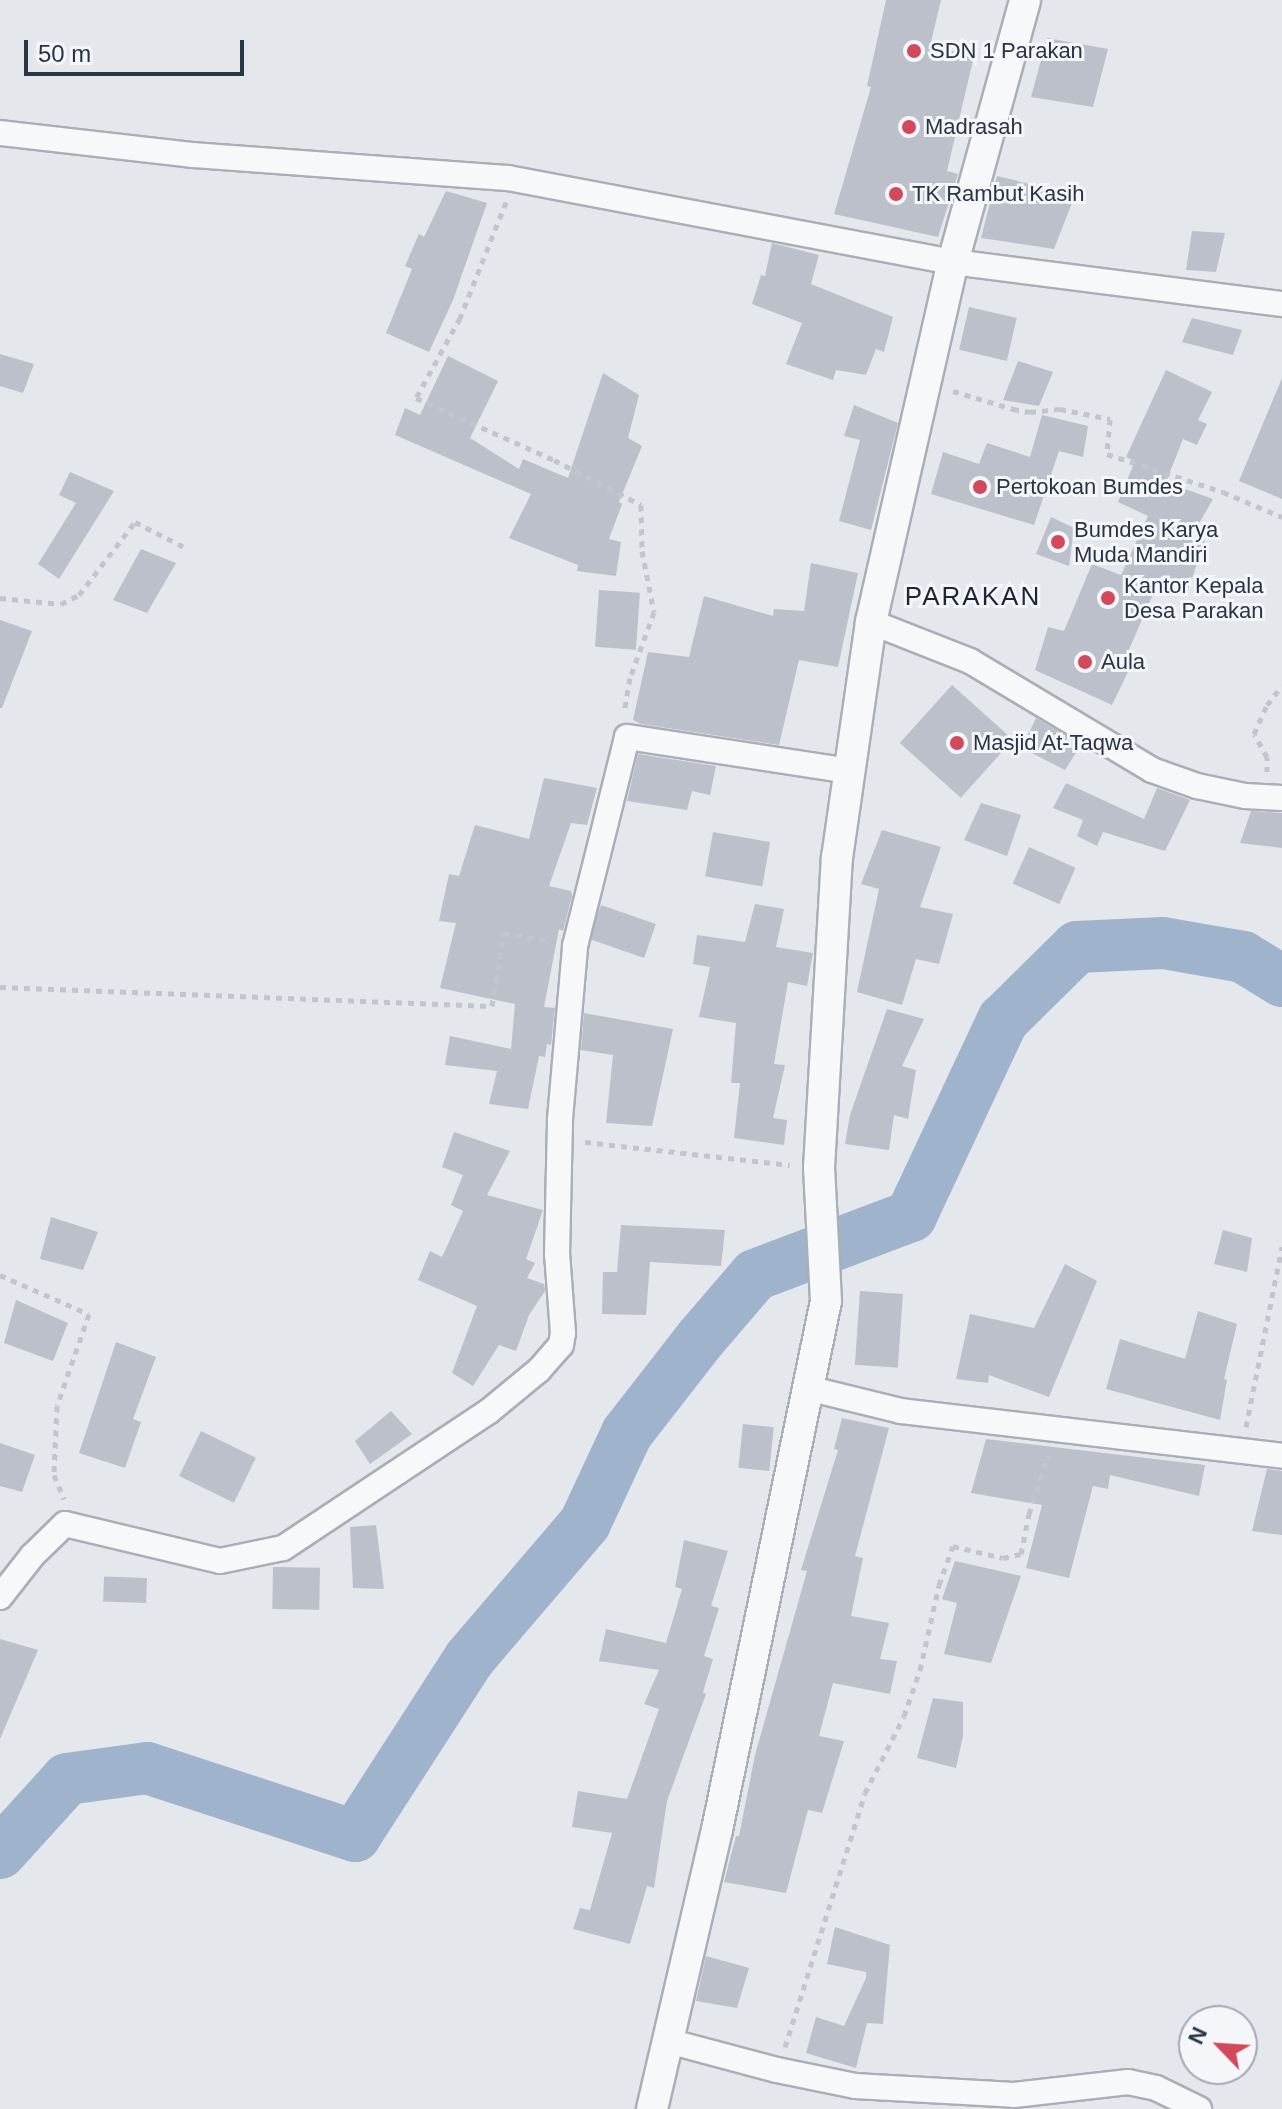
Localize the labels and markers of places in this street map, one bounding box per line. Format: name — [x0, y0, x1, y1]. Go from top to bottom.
place label: SDN 1 Parakan — [930, 38, 1083, 64]
marker: SDN 1 Parakan — [905, 42, 923, 60]
place label: Madrasah — [925, 114, 1023, 140]
marker: Madrasah — [900, 118, 918, 136]
place label: TK Rambut Kasih — [912, 181, 1084, 207]
marker: TK Rambut Kasih — [887, 185, 905, 203]
place label: Pertokoan Bumdes — [996, 474, 1183, 500]
marker: Pertokoan Bumdes — [971, 478, 989, 496]
place label: Bumdes Karya Muda Mandiri — [1074, 516, 1218, 568]
marker: Bumdes Karya Muda Mandiri — [1049, 533, 1067, 551]
place label: Kantor Kepala Desa Parakan — [1124, 572, 1263, 624]
marker: Kantor Kepala Desa Parakan — [1099, 589, 1117, 607]
place label: Aula — [1101, 649, 1145, 675]
marker: Aula — [1076, 653, 1094, 671]
place label: Masjid At-Taqwa — [973, 730, 1134, 756]
marker: Masjid At-Taqwa — [948, 734, 966, 752]

